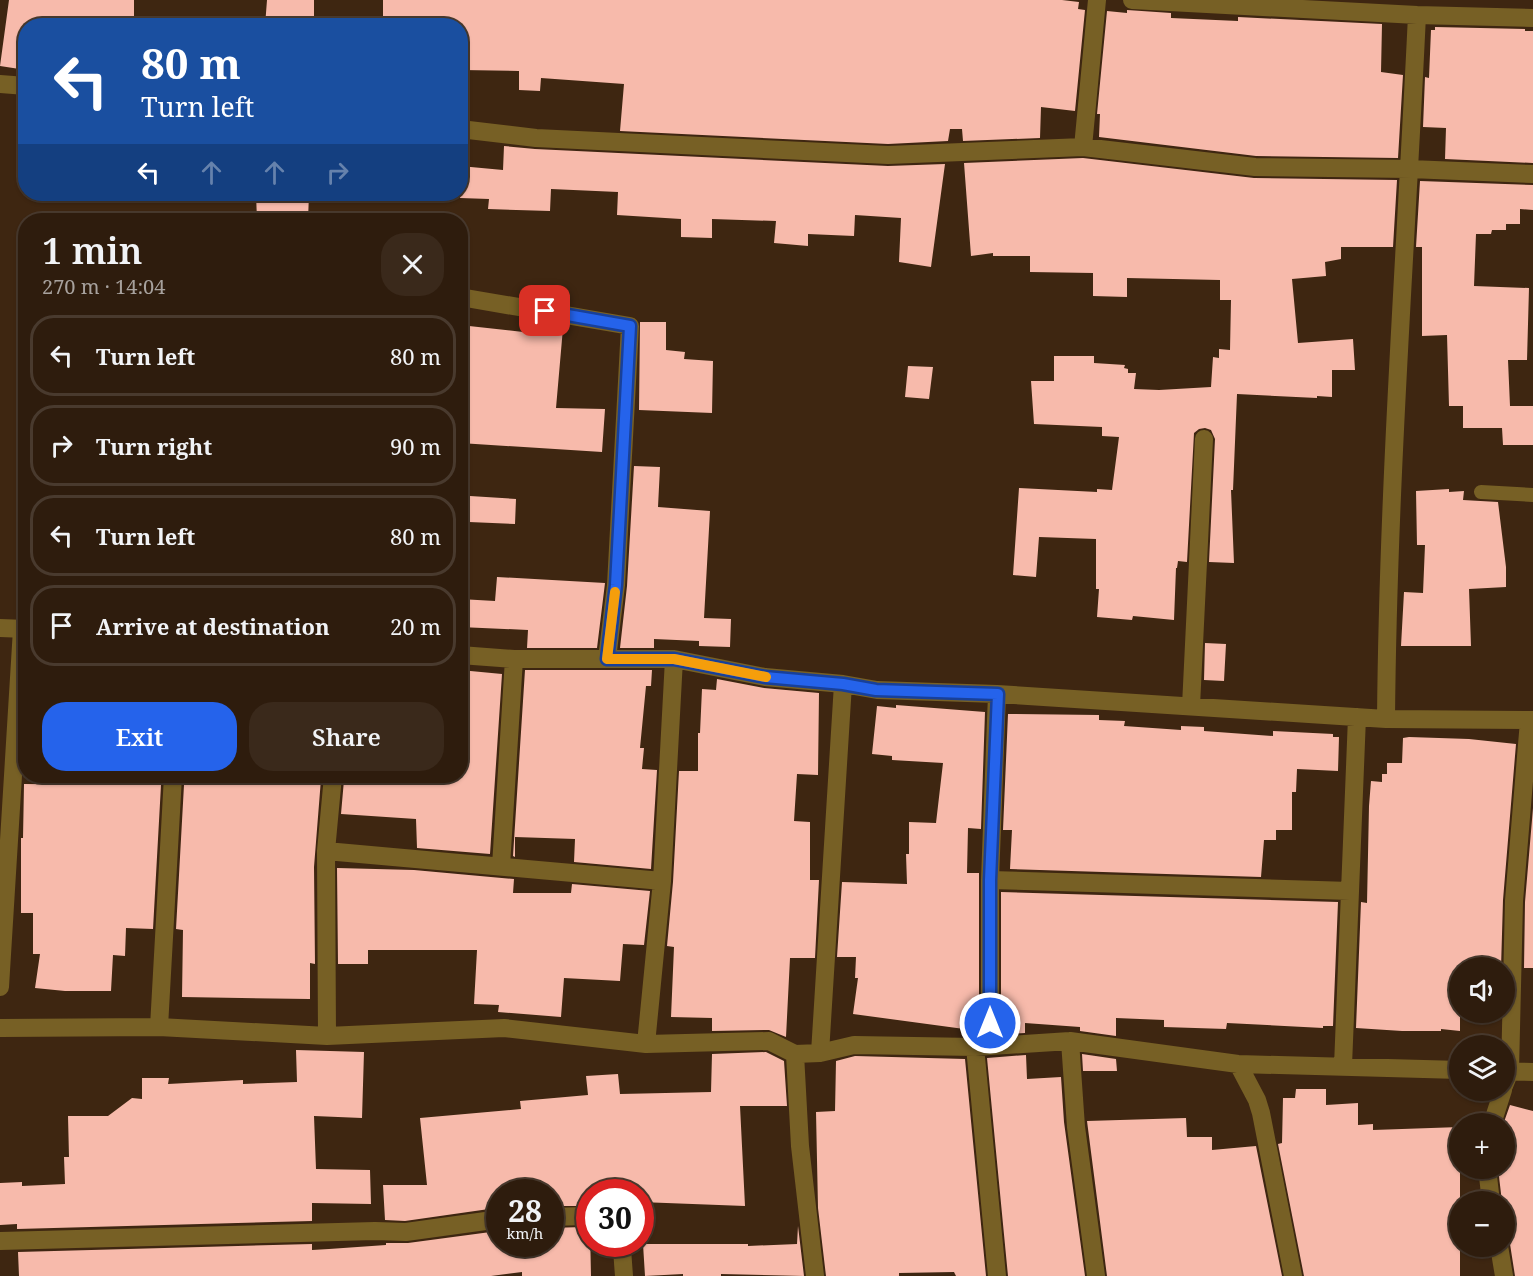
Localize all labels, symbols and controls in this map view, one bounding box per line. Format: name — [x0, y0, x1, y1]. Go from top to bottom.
text: 80 m — [141, 34, 241, 91]
icon: left — [42, 42, 120, 120]
text: Turn left — [141, 88, 254, 125]
icon: left — [132, 156, 165, 189]
icon: ahead — [195, 156, 228, 189]
icon: ahead — [258, 156, 291, 189]
icon: right — [321, 156, 354, 189]
text: 1 min — [42, 226, 143, 275]
button: close — [381, 233, 444, 296]
text: 270 m · 14:04 — [42, 273, 165, 300]
pin — [519, 285, 570, 336]
icon: arrive — [528, 294, 561, 327]
icon: left — [45, 339, 78, 372]
text: Turn left — [96, 341, 195, 371]
text: 80 m — [390, 341, 441, 371]
icon: right — [45, 429, 78, 462]
text: Turn right — [96, 431, 212, 461]
text: 90 m — [390, 431, 441, 461]
icon: left — [45, 519, 78, 552]
text: Turn left — [96, 521, 195, 551]
text: 80 m — [390, 521, 441, 551]
icon: arrive — [45, 609, 78, 642]
text: Arrive at destination — [96, 611, 330, 641]
text: 20 m — [390, 611, 441, 641]
button: Exit — [42, 702, 237, 771]
button: Share — [249, 702, 444, 771]
map controls — [1449, 957, 1515, 1257]
button: sound — [1449, 957, 1515, 1023]
position arrow — [958, 991, 1022, 1055]
button: layers — [1449, 1035, 1515, 1101]
button: + — [1449, 1113, 1515, 1179]
speed limit sign: 30 — [576, 1179, 654, 1257]
text: 28 — [508, 1190, 542, 1231]
button: − — [1449, 1191, 1515, 1257]
text: km/h — [507, 1223, 543, 1243]

